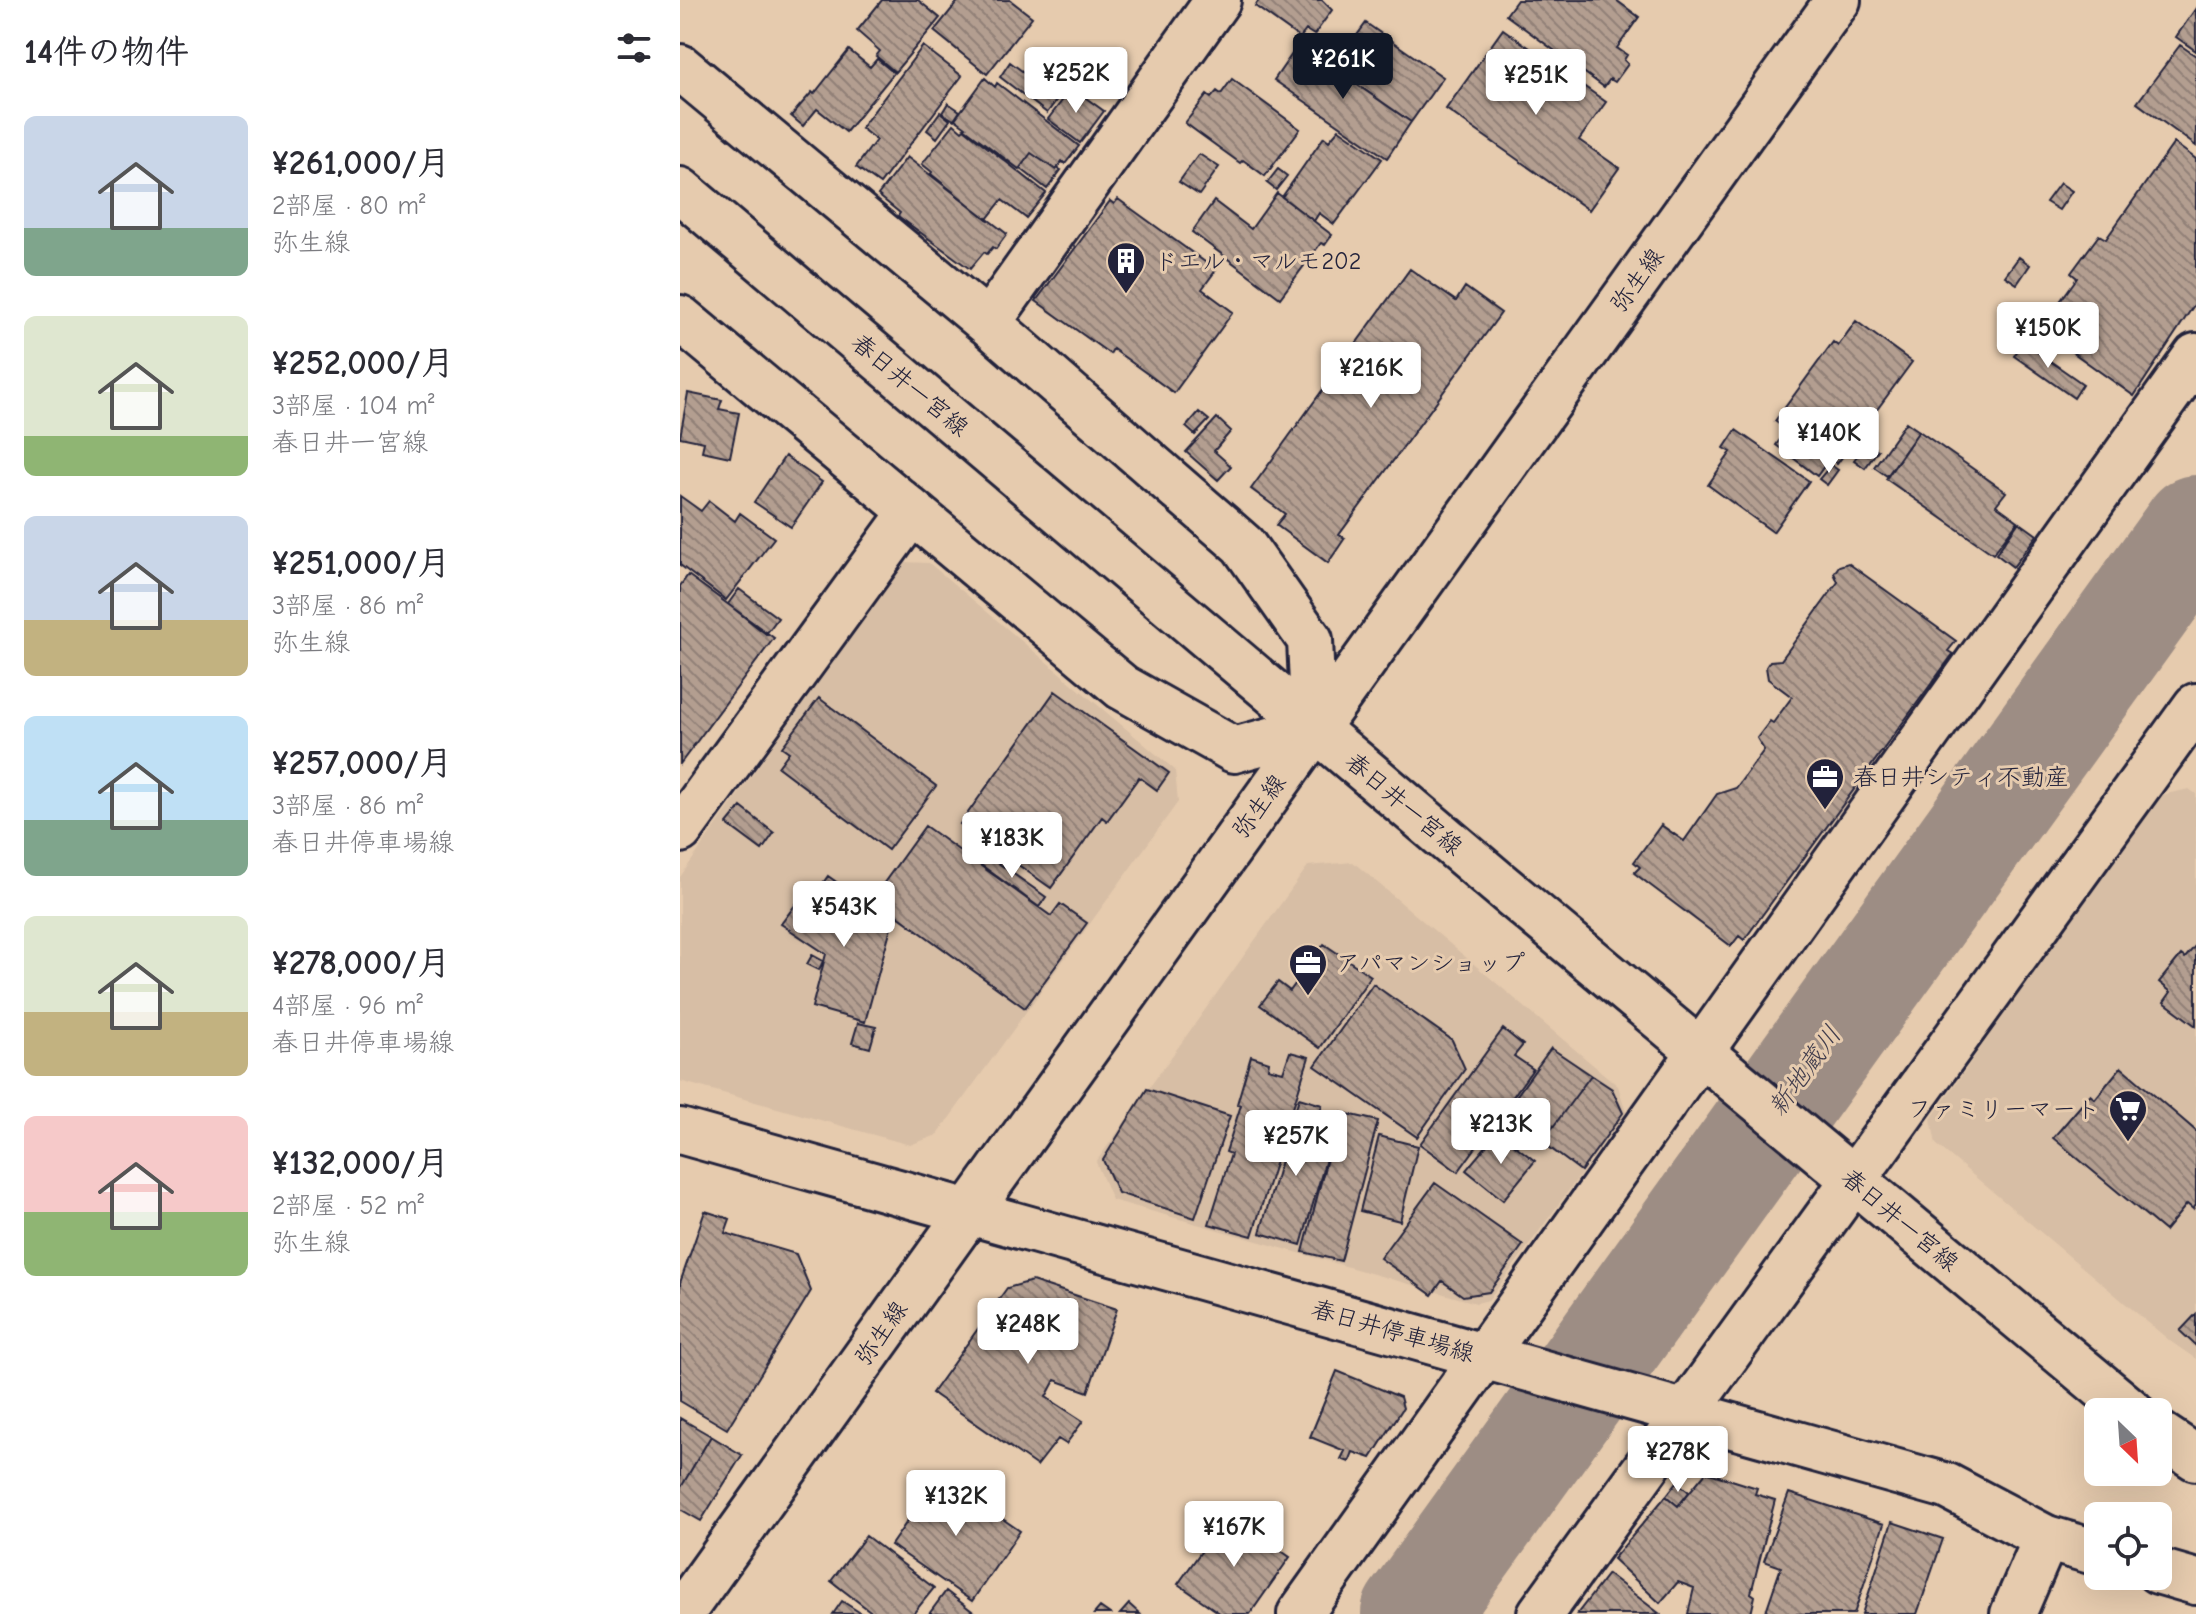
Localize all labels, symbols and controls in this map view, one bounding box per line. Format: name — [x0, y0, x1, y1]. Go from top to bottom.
icon: filters — [612, 26, 656, 70]
text: 14件の物件 — [24, 32, 189, 72]
pin: ¥261K — [1287, 33, 1399, 101]
text: ¥261K — [1311, 44, 1375, 74]
pin: ¥252K — [1020, 47, 1132, 115]
pin: ¥251K — [1480, 49, 1592, 117]
text: ¥252K — [1042, 58, 1110, 88]
text: ¥251K — [1504, 60, 1568, 90]
text: ¥261,000/月 — [272, 143, 451, 183]
icon: home — [88, 148, 184, 244]
text: 2部屋 · 80 m² — [272, 191, 425, 221]
text: 弥生線 — [272, 228, 350, 258]
building icon: ドエル・マルモ202 — [1105, 240, 1147, 295]
street label: 弥生線 — [1605, 243, 1669, 317]
place label: ドエル・マルモ202 — [1154, 247, 1361, 275]
pin: ¥150K — [1992, 302, 2104, 370]
text: ¥150K — [2015, 313, 2081, 343]
street label: 春日井一宮線 — [846, 328, 974, 442]
pin: ¥216K — [1315, 342, 1427, 410]
text: ¥252,000/月 — [272, 343, 454, 383]
icon: home — [88, 348, 184, 444]
text: ¥216K — [1339, 353, 1403, 383]
text: 3部屋 · 104 m² — [272, 391, 434, 421]
pin: ¥140K — [1773, 407, 1885, 475]
text: ¥140K — [1797, 418, 1861, 448]
text: 春日井一宮線 — [272, 428, 428, 458]
text: ¥251,000/月 — [272, 543, 451, 583]
icon: home — [88, 548, 184, 644]
text: 3部屋 · 86 m² — [272, 591, 423, 621]
text: 弥生線 — [272, 628, 350, 658]
text: ¥257,000/月 — [272, 743, 453, 783]
street label: 春日井一宮線 — [1340, 747, 1468, 861]
icon: home — [88, 748, 184, 844]
office icon: 春日井シティ不動産 — [1804, 756, 1846, 811]
place label: 春日井シティ不動産 — [1853, 763, 2069, 791]
street label: 弥生線 — [1227, 769, 1291, 843]
text: 3部屋 · 86 m² — [272, 791, 423, 821]
pin: ¥183K — [956, 812, 1068, 880]
text: ¥183K — [980, 823, 1044, 853]
text: 春日井停車場線 — [272, 828, 454, 858]
pin: ¥543K — [788, 881, 900, 949]
text: ¥543K — [811, 892, 877, 922]
office icon: アパマンショップ — [1287, 942, 1329, 997]
text: ¥278,000/月 — [272, 943, 451, 983]
icon: home — [88, 948, 184, 1044]
place label: アパマンショップ — [1336, 949, 1526, 977]
text: 4部屋 · 96 m² — [272, 991, 423, 1021]
water label: 新地蔵川 — [1762, 1020, 1848, 1122]
text: 春日井停車場線 — [272, 1028, 454, 1058]
supermarket icon: ファミリーマート — [2107, 1088, 2149, 1143]
place label: ファミリーマート — [1908, 1095, 2100, 1123]
pin: ¥213K — [1445, 1098, 1557, 1166]
text: ¥213K — [1469, 1109, 1533, 1139]
pin: ¥257K — [1240, 1110, 1352, 1178]
text: ¥257K — [1263, 1121, 1329, 1151]
text: ¥132,000/月 — [272, 1143, 450, 1183]
icon: home — [88, 1148, 184, 1244]
street label: 春日井一宮線 — [1836, 1163, 1964, 1277]
text: 2部屋 · 52 m² — [272, 1191, 424, 1221]
text: 弥生線 — [272, 1228, 350, 1258]
street label: 春日井停車場線 — [1308, 1294, 1478, 1368]
street label: 弥生線 — [849, 1295, 913, 1371]
pin: ¥248K — [972, 1298, 1084, 1366]
text: ¥248K — [995, 1309, 1061, 1339]
north arrow — [2084, 1398, 2172, 1486]
map controls — [2084, 1398, 2172, 1590]
pin: ¥278K — [1622, 1426, 1734, 1494]
text: ¥278K — [1646, 1437, 1710, 1467]
pin: ¥132K — [900, 1470, 1012, 1538]
text: ¥132K — [924, 1481, 988, 1511]
pin: ¥167K — [1178, 1501, 1290, 1569]
button: locate — [2084, 1502, 2172, 1590]
text: ¥167K — [1203, 1512, 1265, 1542]

